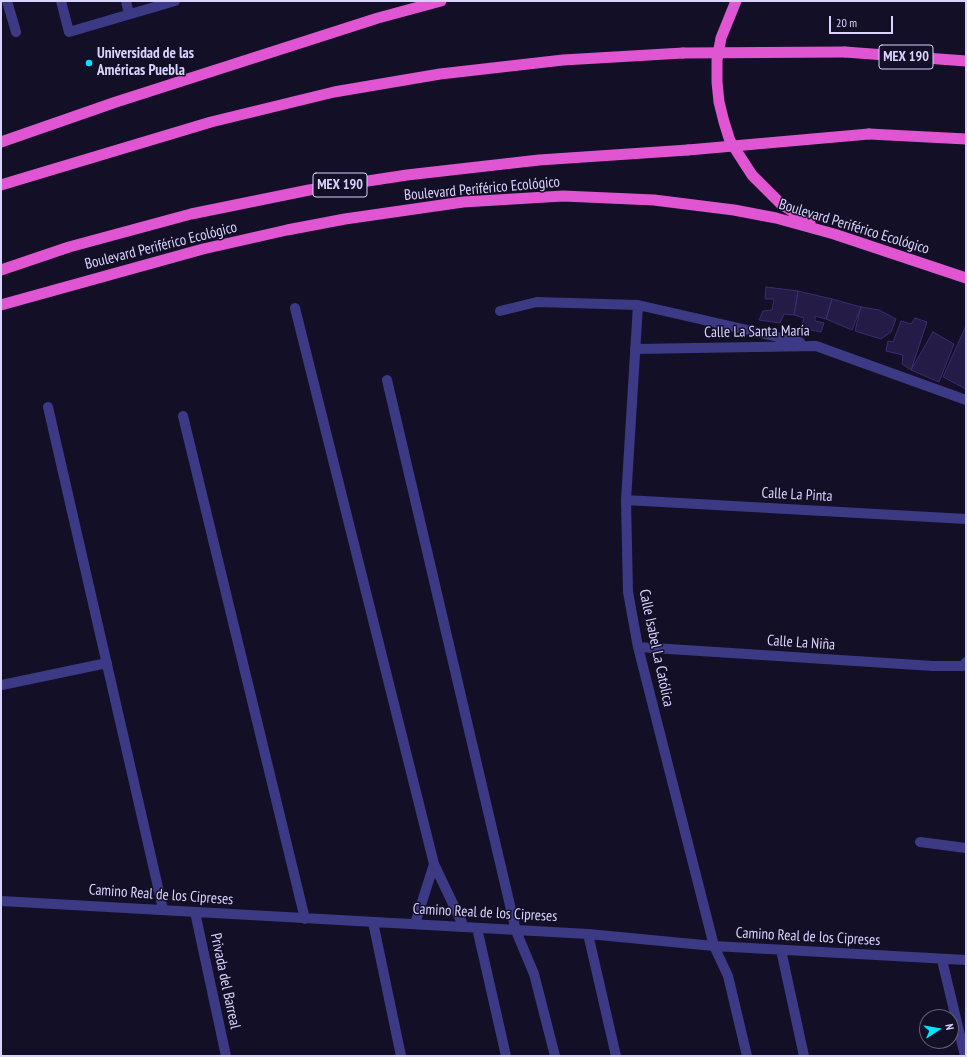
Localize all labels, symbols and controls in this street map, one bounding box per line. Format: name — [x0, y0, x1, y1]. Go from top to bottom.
scale bar — [831, 8, 895, 34]
text: 20 m — [836, 15, 857, 30]
place label: Universidad de las Américas Puebla — [97, 45, 194, 80]
road number: MEX 190 — [879, 45, 933, 69]
marker: Universidad de las Américas Puebla — [84, 58, 94, 68]
road number: MEX 190 — [313, 173, 367, 197]
street label: Boulevard Periférico Ecológico — [403, 173, 561, 205]
street label: Boulevard Periférico Ecológico — [777, 196, 931, 258]
street label: Boulevard Periférico Ecológico — [83, 218, 239, 274]
street label: Calle La Santa María — [704, 322, 810, 342]
street label: Calle La Pinta — [761, 484, 833, 506]
street label: Calle Isabel La Católica — [635, 588, 677, 708]
street label: Calle La Niña — [766, 632, 836, 654]
street label: Camino Real de los Cipreses — [88, 881, 234, 909]
street label: Camino Real de los Cipreses — [412, 900, 558, 926]
street label: Camino Real de los Cipreses — [735, 924, 881, 950]
street label: Privada del Barreal — [206, 931, 244, 1031]
north arrow — [919, 1009, 959, 1049]
text: N — [942, 1022, 957, 1031]

